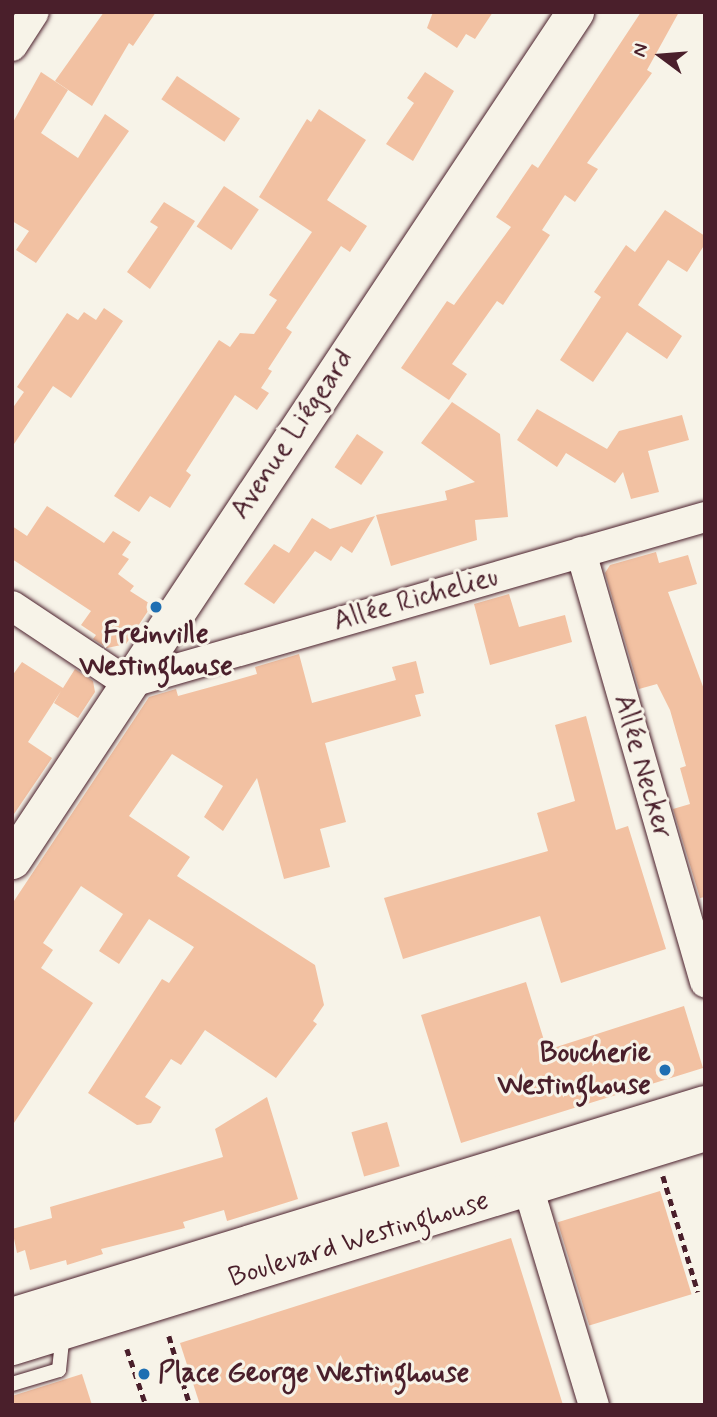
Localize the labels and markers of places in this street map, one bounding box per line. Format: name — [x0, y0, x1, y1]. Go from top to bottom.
marker: Freinville Westinghouse — [148, 599, 164, 615]
place label: Freinville Westinghouse — [79, 618, 233, 684]
place label: Boucherie Westinghouse — [497, 1037, 651, 1103]
marker: Boucherie Westinghouse — [657, 1062, 673, 1078]
place label: Place George Westinghouse — [158, 1357, 471, 1391]
marker: Place George Westinghouse — [136, 1366, 152, 1382]

